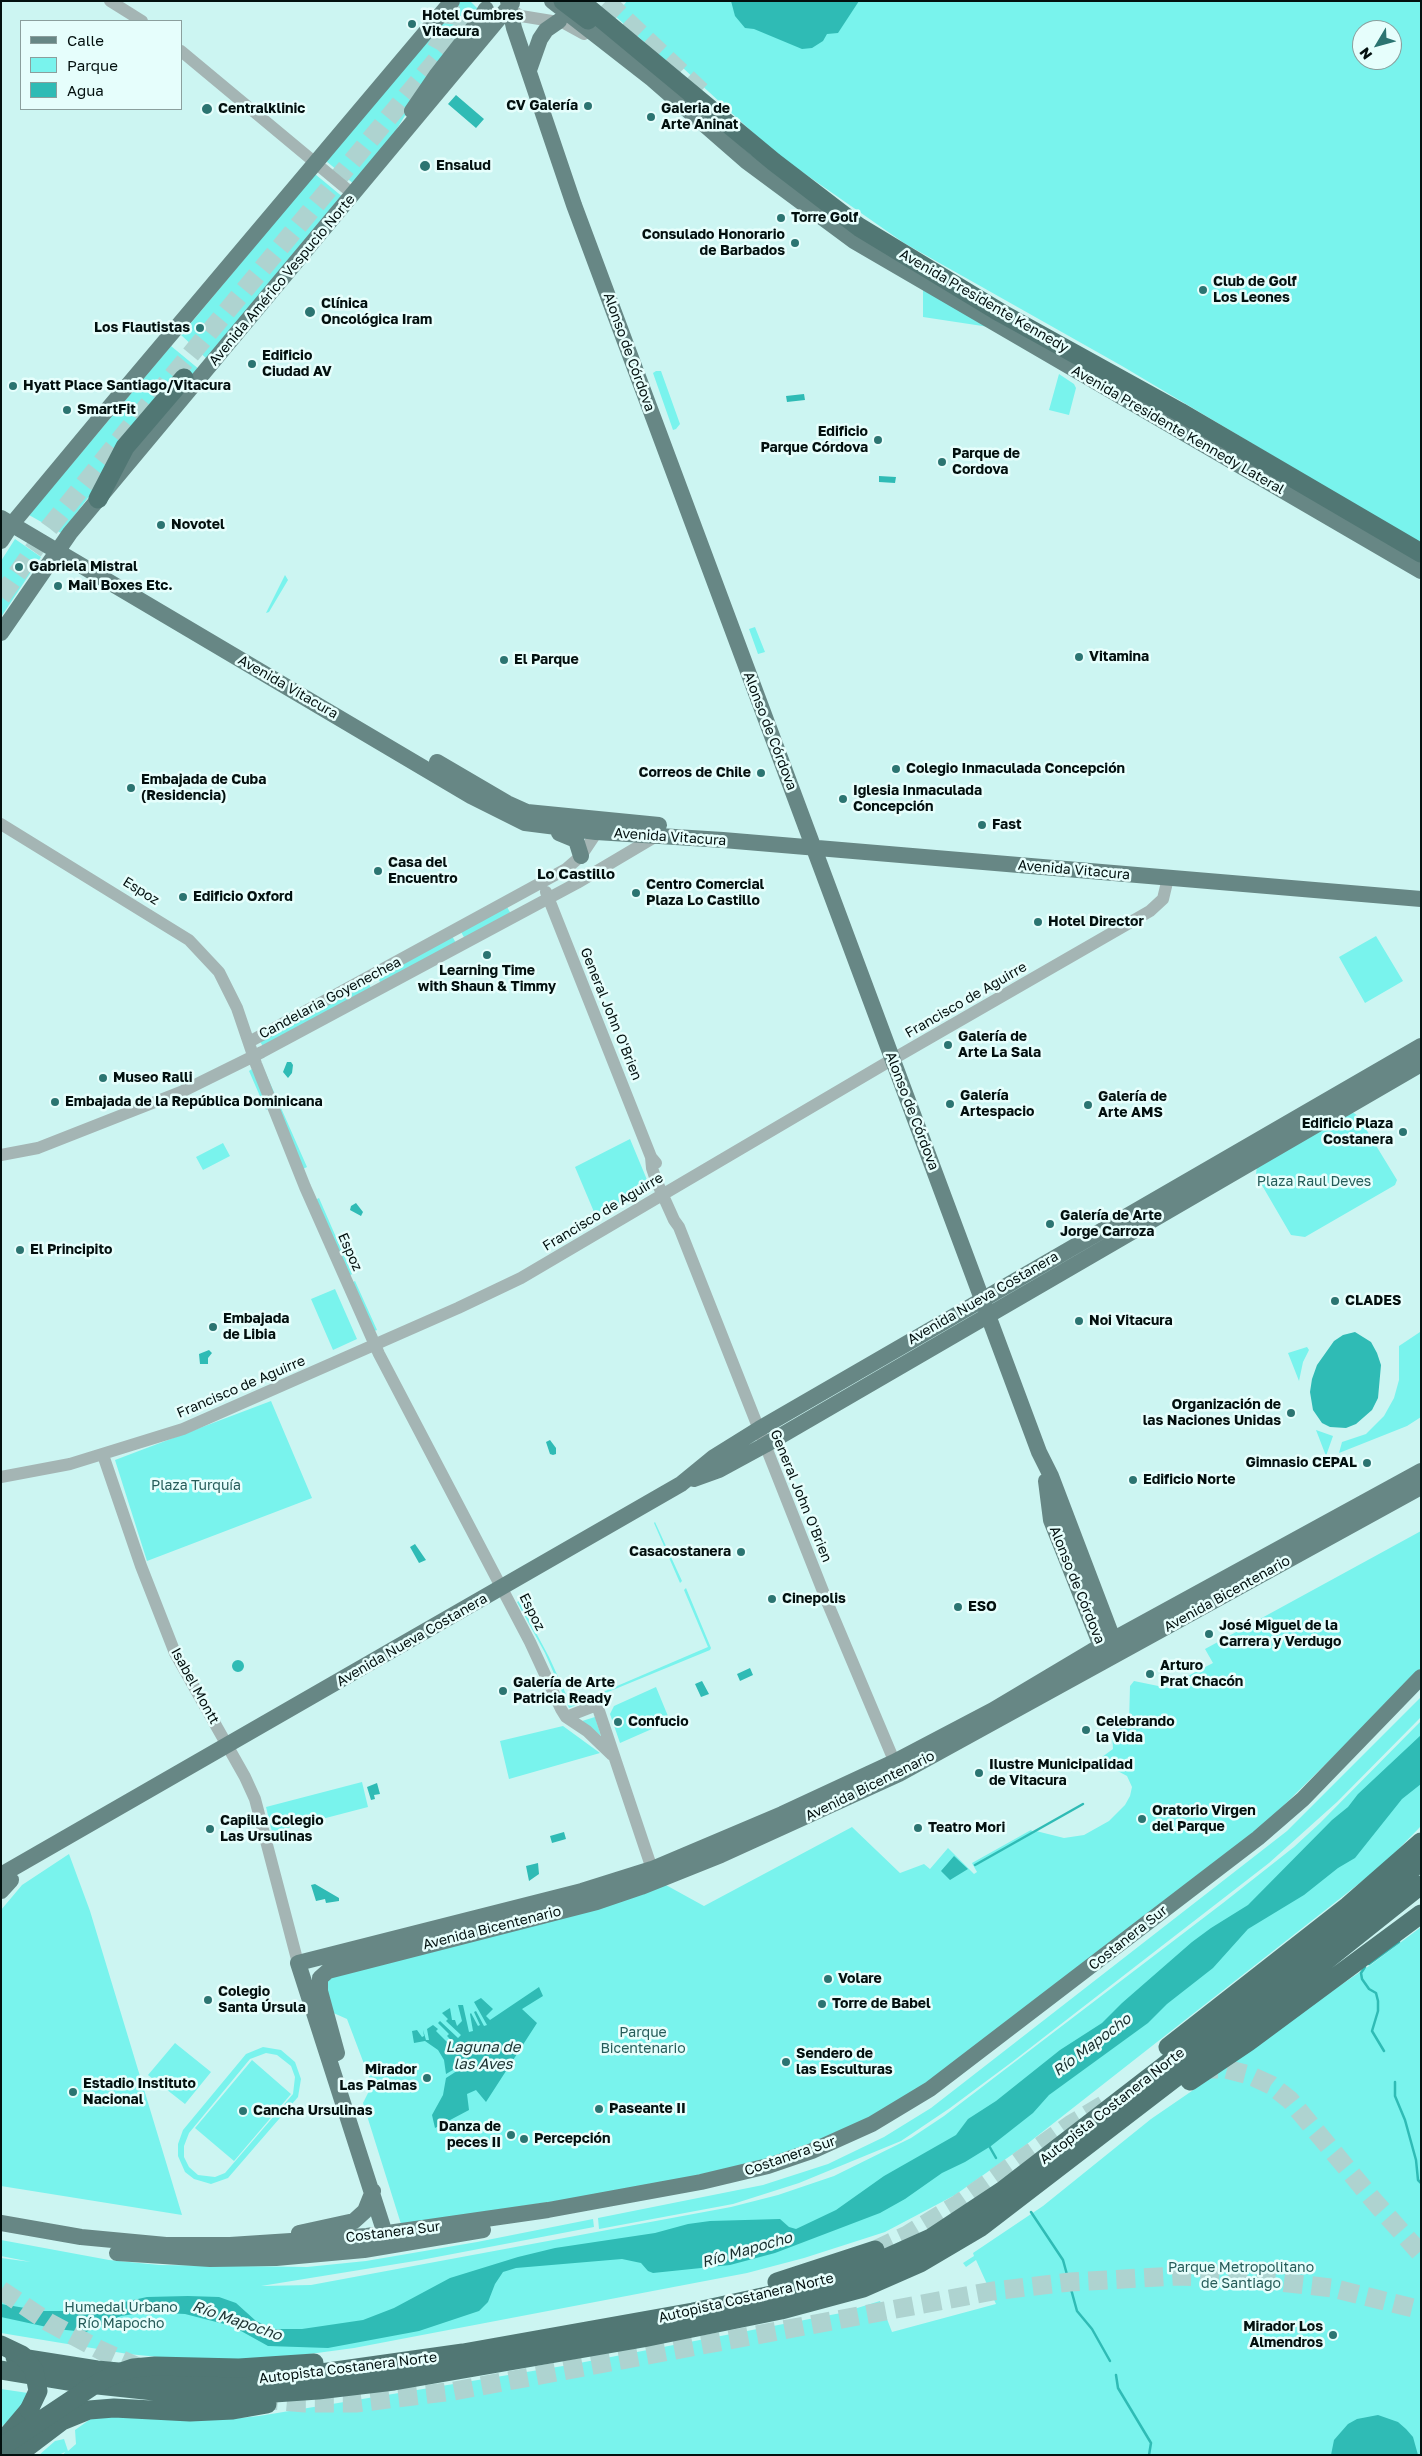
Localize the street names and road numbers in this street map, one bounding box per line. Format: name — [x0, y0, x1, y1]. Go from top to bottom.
street label: Avenida Américo Vespucio Norte — [205, 191, 359, 369]
street label: Avenida Presidente Kennedy — [897, 246, 1071, 356]
street label: Alonso de Córdova — [600, 290, 658, 414]
street label: Avenida Presidente Kennedy Lateral — [1069, 362, 1287, 498]
street label: Avenida Vitacura — [235, 652, 341, 722]
street label: Alonso de Córdova — [740, 670, 800, 792]
street label: Avenida Vitacura — [613, 825, 727, 849]
street label: Avenida Vitacura — [1017, 857, 1131, 883]
street label: Espoz — [120, 873, 162, 909]
street label: General John O'Brien — [577, 945, 645, 1083]
street label: Candelaria Goyenechea — [256, 953, 404, 1043]
street label: Francisco de Aguirre — [902, 958, 1030, 1042]
street label: Alonso de Córdova — [882, 1050, 942, 1172]
street label: Francisco de Aguirre — [540, 1169, 666, 1255]
street label: Espoz — [334, 1230, 366, 1274]
street label: Avenida Nueva Costanera — [905, 1248, 1061, 1348]
street label: Francisco de Aguirre — [174, 1352, 308, 1422]
street label: General John O'Brien — [767, 1427, 835, 1565]
street label: Alonso de Córdova — [1046, 1524, 1108, 1646]
street label: Avenida Bicentenario — [1161, 1552, 1293, 1636]
street label: Avenida Nueva Costanera — [334, 1590, 490, 1690]
street label: Espoz — [515, 1590, 549, 1634]
street label: Isabel Montt — [167, 1645, 223, 1727]
street label: Avenida Bicentenario — [803, 1747, 937, 1825]
street label: Costanera Sur — [1085, 1902, 1171, 1974]
street label: Avenida Bicentenario — [421, 1903, 563, 1953]
street label: Autopista Costanera Norte — [1036, 2044, 1188, 2168]
street label: Costanera Sur — [742, 2133, 838, 2179]
street label: Costanera Sur — [345, 2218, 441, 2246]
street label: Autopista Costanera Norte — [657, 2270, 835, 2326]
street label: Autopista Costanera Norte — [258, 2349, 438, 2387]

